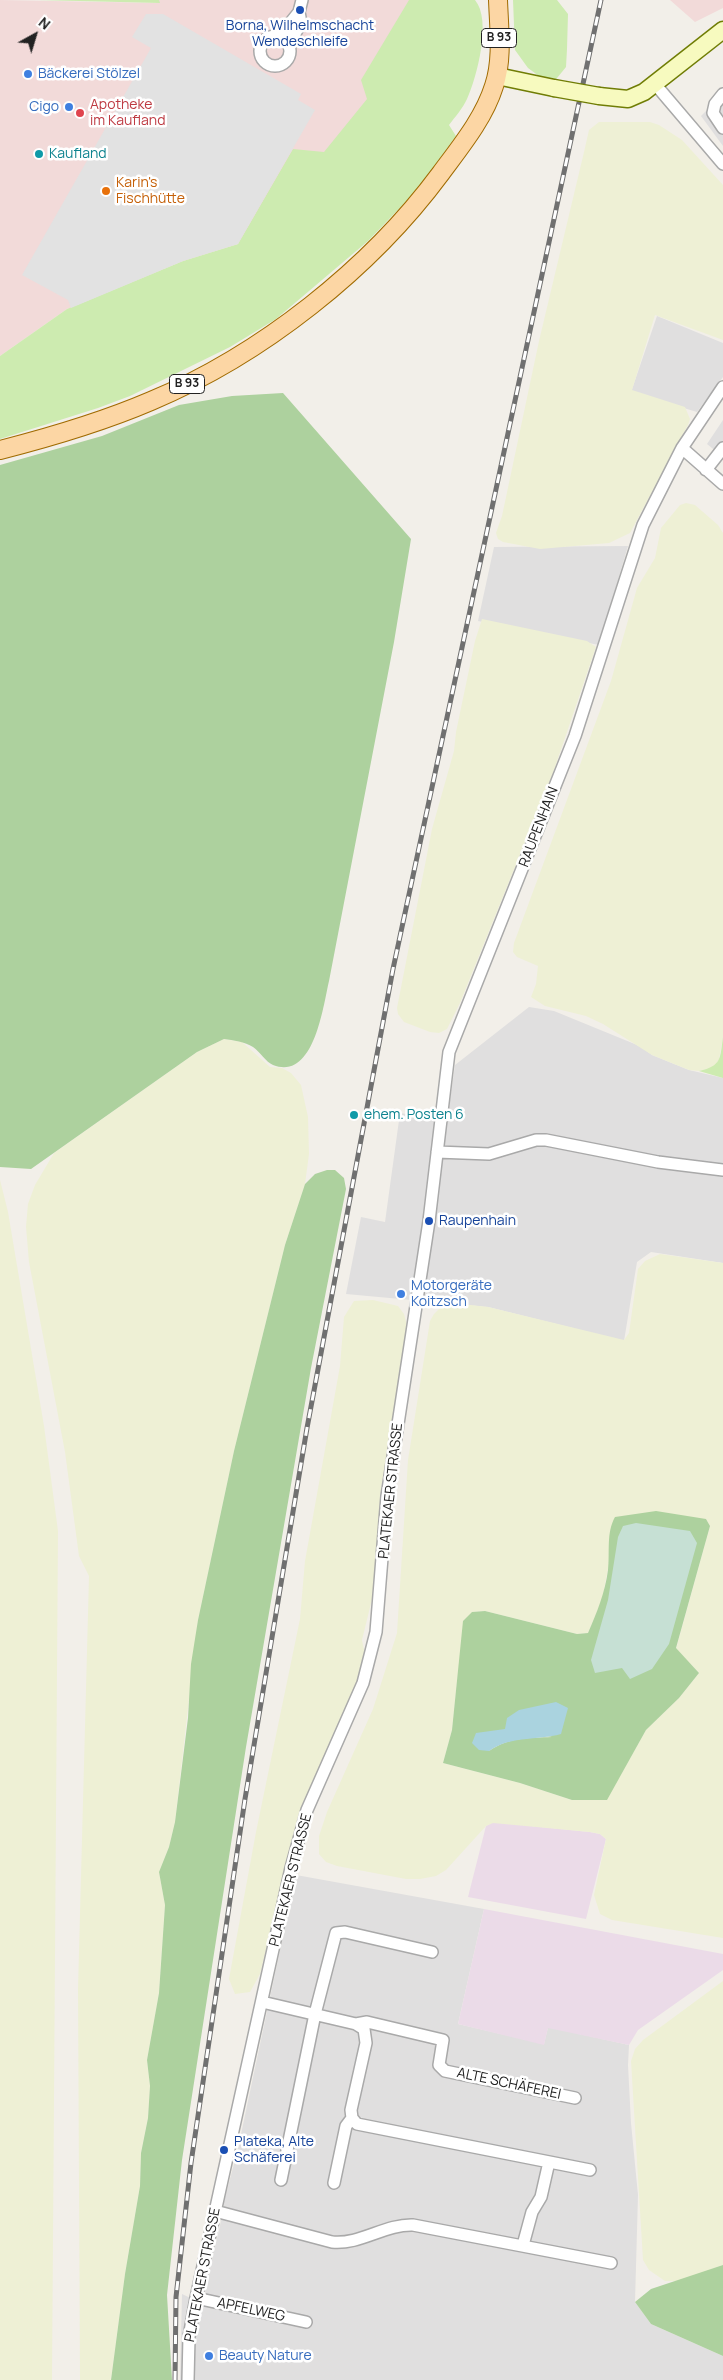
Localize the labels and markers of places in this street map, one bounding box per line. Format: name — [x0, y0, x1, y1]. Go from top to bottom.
marker: Borna, Wilhelmschacht Wendeschleife — [294, 4, 306, 16]
place label: Borna, Wilhelmschacht Wendeschleife — [226, 18, 374, 50]
place label: Bäckerei Stölzel — [38, 66, 140, 82]
marker: Bäckerei Stölzel — [22, 68, 34, 80]
place label: Apotheke im Kaufland — [90, 97, 165, 130]
place label: Cigo — [29, 99, 59, 115]
marker: Cigo — [63, 101, 75, 113]
marker: Apotheke im Kaufland — [74, 107, 86, 119]
place label: Kaufland — [49, 146, 106, 162]
marker: Kaufland — [33, 148, 45, 160]
place label: Karin's Fischhütte — [116, 175, 185, 208]
marker: Karin's Fischhütte — [100, 185, 112, 197]
place label: ehem. Posten 6 — [364, 1107, 464, 1123]
marker: ehem. Posten 6 — [348, 1109, 360, 1121]
place label: Raupenhain — [439, 1213, 516, 1229]
marker: Raupenhain — [423, 1215, 435, 1227]
place label: Motorgeräte Koitzsch — [411, 1278, 492, 1310]
marker: Motorgeräte Koitzsch — [395, 1288, 407, 1300]
place label: Plateka, Alte Schäferei — [234, 2134, 314, 2166]
marker: Plateka, Alte Schäferei — [218, 2144, 230, 2156]
place label: Beauty Nature — [219, 2348, 312, 2364]
marker: Beauty Nature — [203, 2350, 215, 2362]

